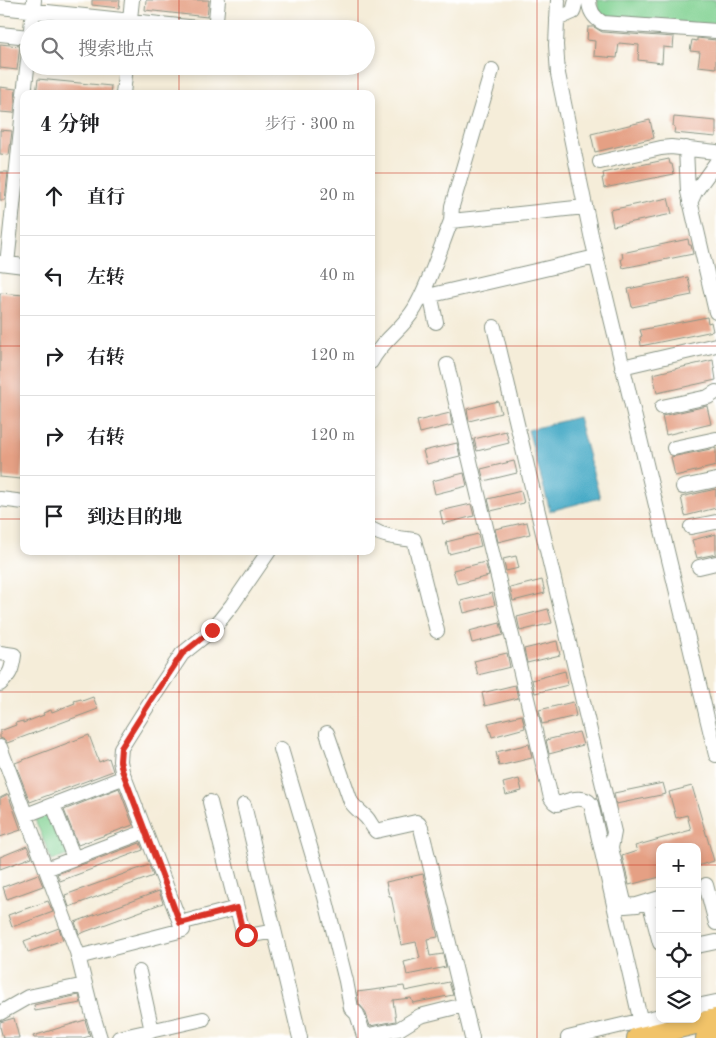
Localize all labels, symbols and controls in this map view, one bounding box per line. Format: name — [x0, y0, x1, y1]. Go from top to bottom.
search box — [20, 20, 375, 75]
icon: search — [38, 34, 66, 62]
text: 搜索地点 — [78, 41, 154, 60]
text: 4 分钟 — [40, 115, 100, 136]
text: 步行 · 300 m — [265, 117, 355, 133]
icon: ahead — [40, 182, 68, 210]
text: 20 m — [319, 188, 355, 204]
text: 直行 — [87, 189, 125, 208]
icon: left — [40, 262, 68, 290]
text: 40 m — [319, 268, 355, 284]
text: 左转 — [87, 269, 125, 288]
icon: right — [40, 342, 68, 370]
text: 120 m — [310, 348, 355, 364]
text: 右转 — [87, 349, 125, 368]
icon: right — [40, 422, 68, 450]
text: 120 m — [310, 428, 355, 444]
text: 右转 — [87, 429, 125, 448]
icon: arrive — [40, 502, 68, 530]
text: 到达目的地 — [87, 509, 182, 528]
route end — [201, 619, 224, 642]
map controls — [656, 843, 701, 1023]
button: + — [656, 843, 701, 888]
button: − — [656, 888, 701, 933]
route start — [235, 924, 258, 947]
button: locate — [656, 933, 701, 978]
button: layers — [656, 978, 701, 1023]

